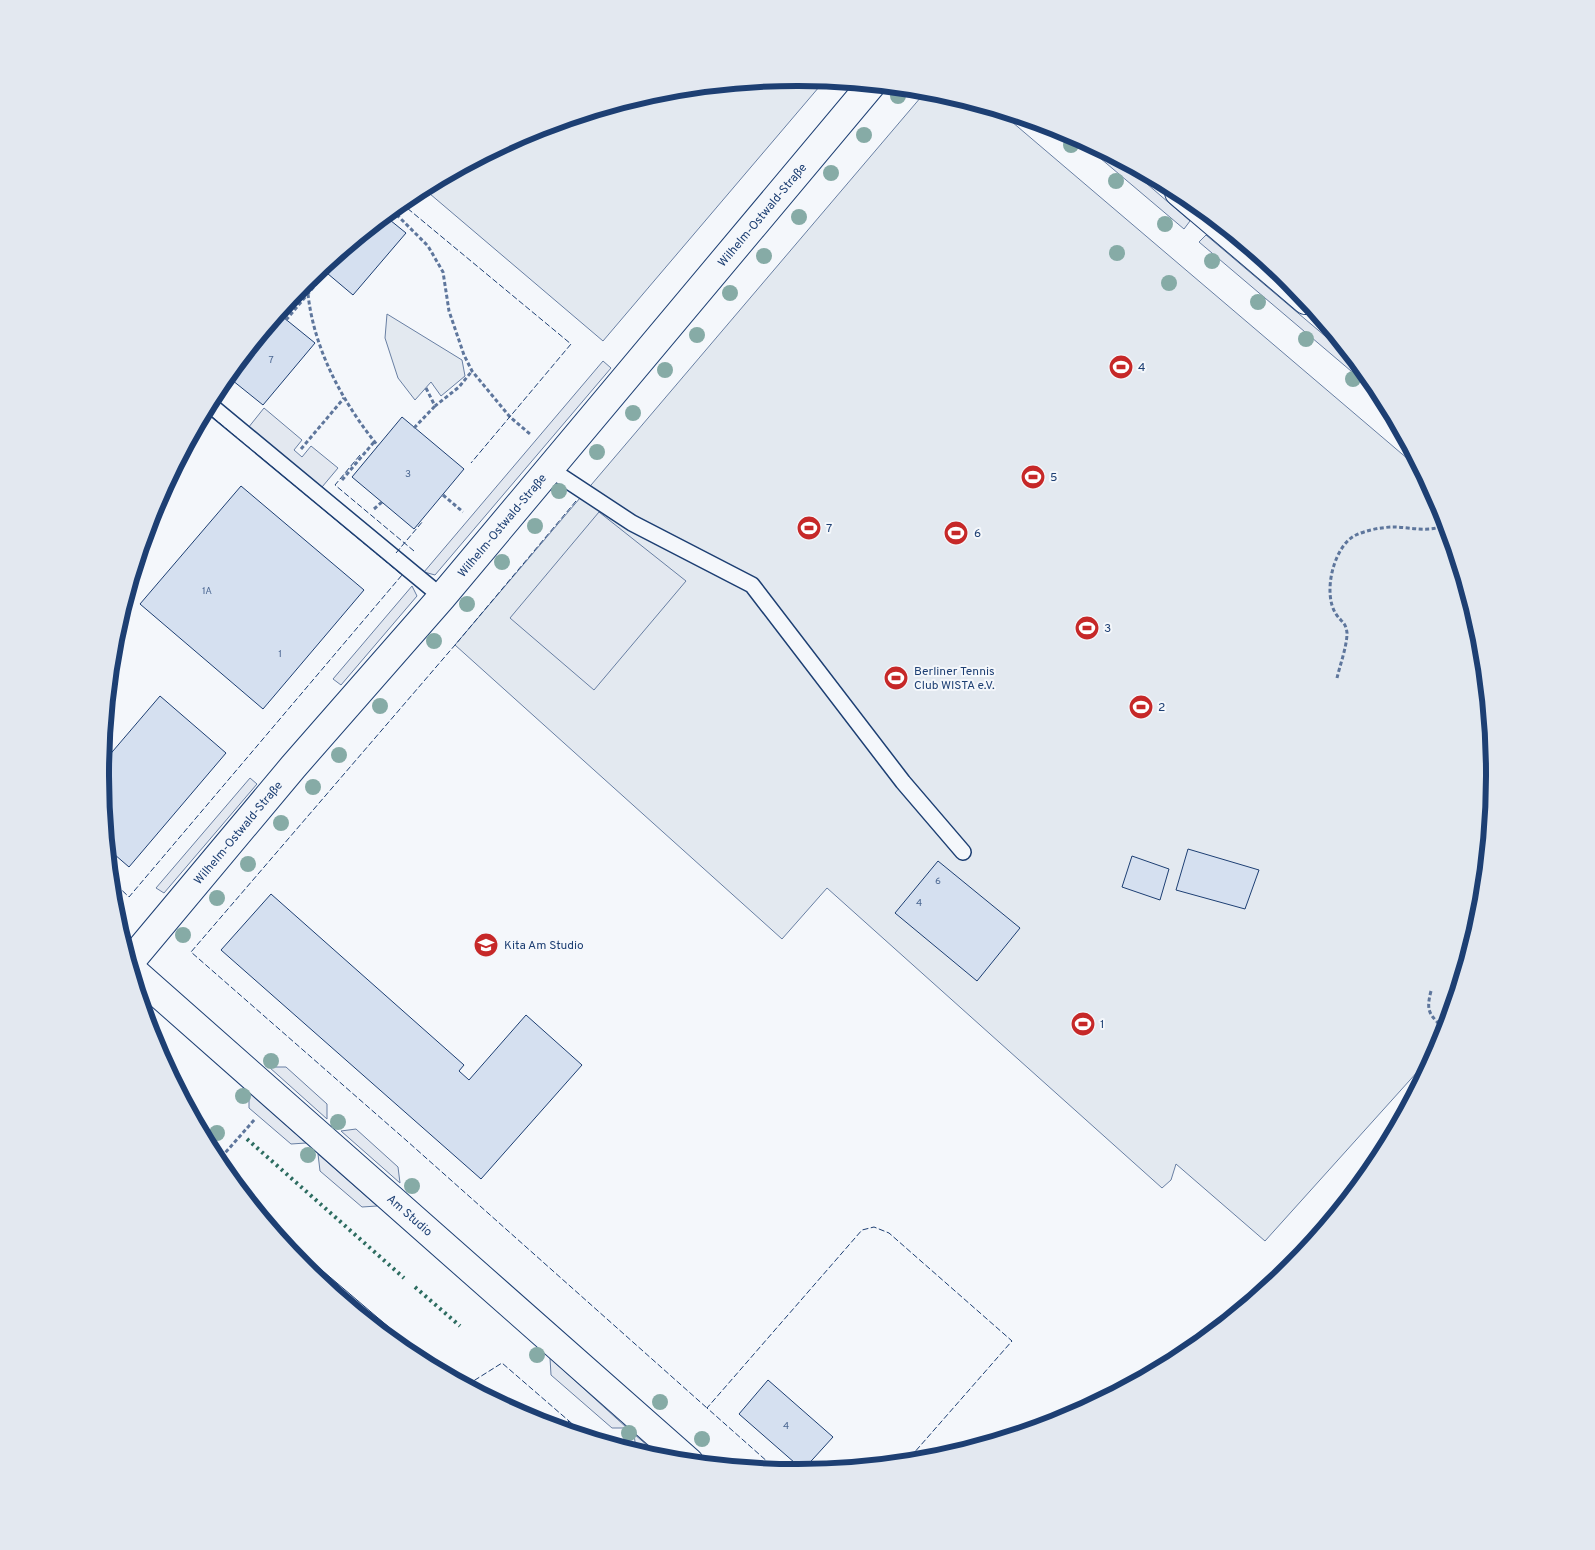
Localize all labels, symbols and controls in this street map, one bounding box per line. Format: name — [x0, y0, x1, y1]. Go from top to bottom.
street label: Wilhelm-Ostwald-Straße — [715, 160, 811, 271]
house number: 7 — [268, 354, 274, 367]
sports icon: 4 — [1108, 354, 1134, 380]
place label: 4 — [1138, 360, 1145, 376]
sports icon: 5 — [1020, 464, 1046, 490]
house number: 3 — [405, 468, 411, 481]
place label: 5 — [1050, 470, 1057, 486]
street label: Wilhelm-Ostwald-Straße — [455, 471, 551, 581]
sports icon: 7 — [796, 515, 822, 541]
sports icon: 6 — [943, 520, 969, 546]
place label: 7 — [826, 521, 832, 537]
place label: 6 — [974, 526, 981, 542]
house number: 1A — [202, 585, 212, 598]
sports icon: 3 — [1074, 615, 1100, 641]
place label: 3 — [1104, 621, 1111, 637]
house number: 1 — [278, 648, 282, 661]
place label: Berliner Tennis Club WISTA e.V. — [914, 664, 995, 694]
sports icon: Berliner Tennis Club WISTA e.V. — [883, 665, 909, 691]
sports icon: 2 — [1128, 694, 1154, 720]
place label: 2 — [1158, 700, 1165, 716]
street label: Wilhelm-Ostwald-Straße — [191, 778, 287, 888]
house number: 6 — [935, 875, 941, 888]
house number: 4 — [916, 897, 922, 910]
school or university icon: Kita Am Studio — [473, 932, 499, 958]
place label: Kita Am Studio — [504, 938, 584, 954]
sports icon: 1 — [1070, 1011, 1096, 1037]
place label: 1 — [1100, 1017, 1104, 1033]
street label: Am Studio — [383, 1192, 436, 1241]
house number: 4 — [783, 1420, 789, 1433]

